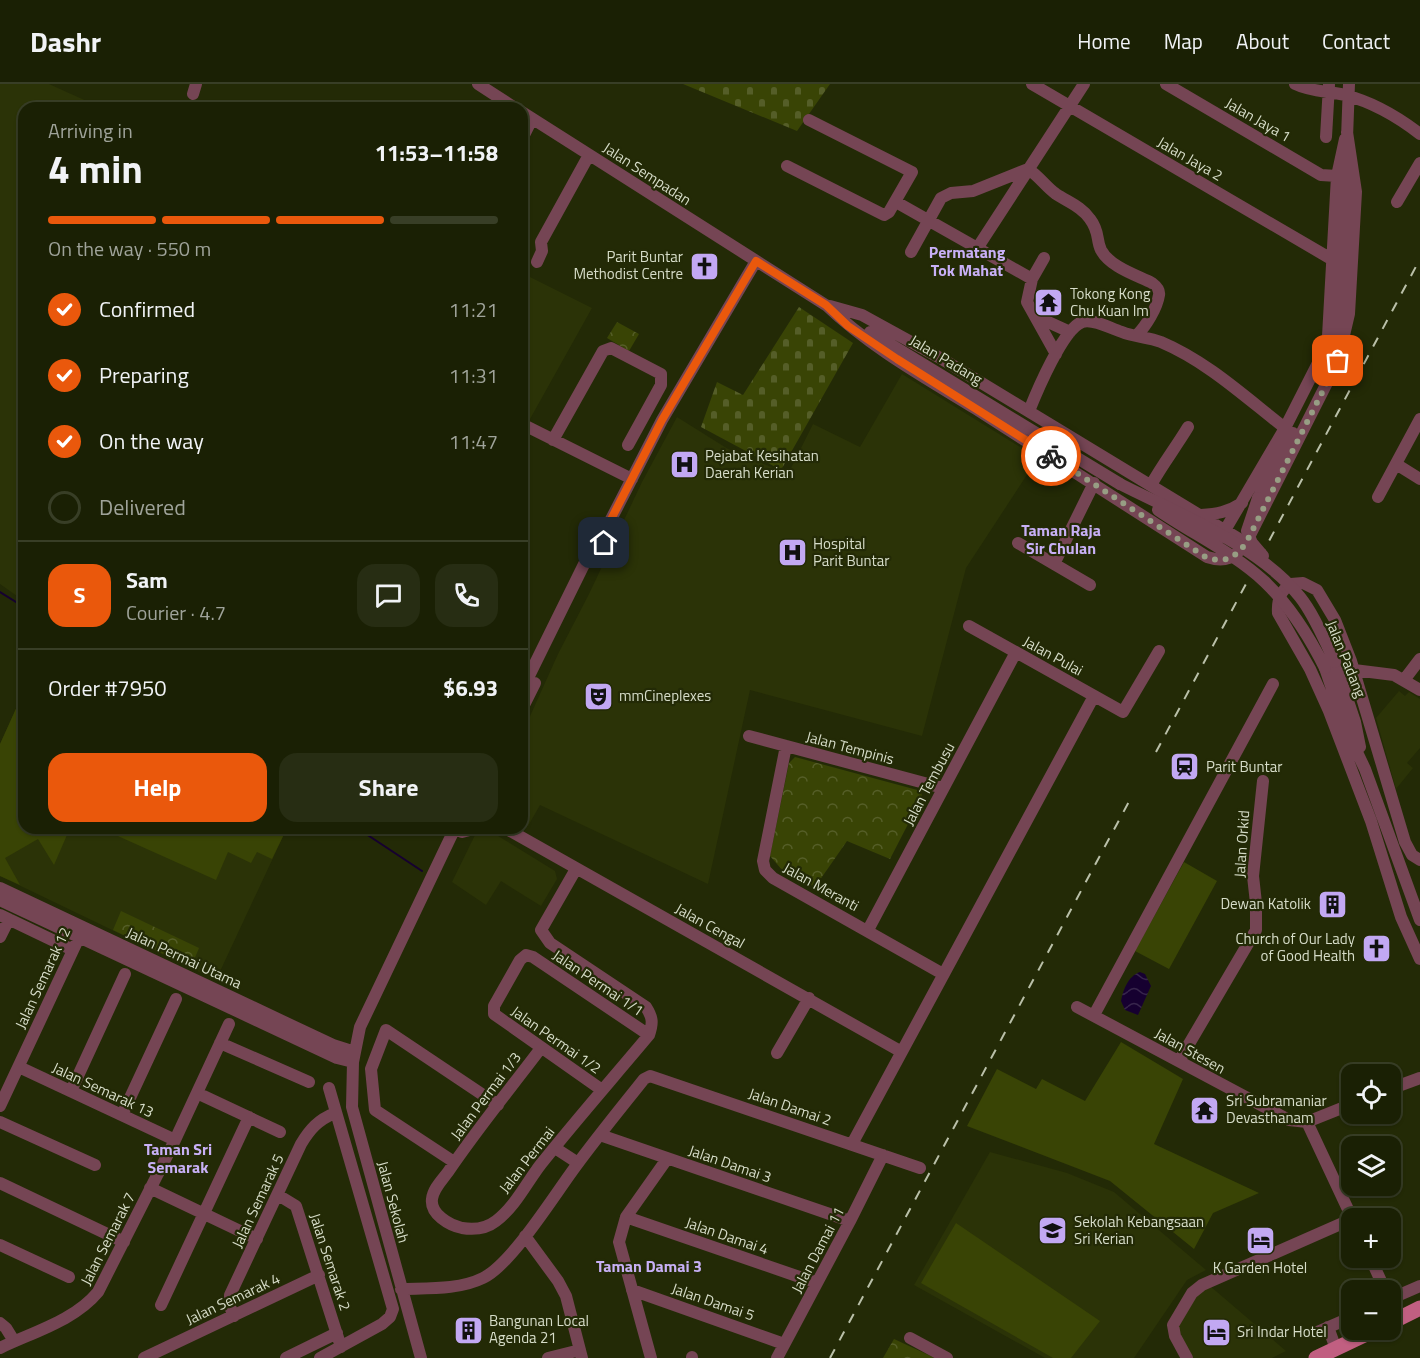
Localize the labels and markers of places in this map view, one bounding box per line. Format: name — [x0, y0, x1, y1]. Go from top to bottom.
place label: Parit Buntar Methodist Centre — [573, 245, 683, 285]
church icon: Parit Buntar Methodist Centre — [688, 250, 720, 282]
place label: Tokong Kong Chu Kuan Im — [1070, 282, 1151, 322]
temple icon: Tokong Kong Chu Kuan Im — [1033, 287, 1065, 319]
pin — [1312, 335, 1363, 386]
place label: Pejabat Kesihatan Daerah Kerian — [705, 444, 819, 484]
hospital icon: Pejabat Kesihatan Daerah Kerian — [668, 449, 700, 481]
pin — [578, 517, 629, 568]
place label: Hospital Parit Buntar — [813, 532, 890, 572]
hospital icon: Hospital Parit Buntar — [776, 537, 808, 569]
theatre icon: mmCineplexes — [582, 680, 614, 712]
place label: mmCineplexes — [619, 684, 711, 707]
station icon: Parit Buntar — [1169, 751, 1201, 783]
place label: Parit Buntar — [1206, 755, 1283, 778]
building icon: Dewan Katolik — [1316, 888, 1348, 920]
place label: Dewan Katolik — [1220, 892, 1311, 915]
place label: Church of Our Lady of Good Health — [1235, 927, 1355, 967]
church icon: Church of Our Lady of Good Health — [1360, 932, 1392, 964]
place label: Sri Subramaniar Devasthanam — [1226, 1089, 1327, 1129]
temple icon: Sri Subramaniar Devasthanam — [1189, 1094, 1221, 1126]
place label: Sekolah Kebangsaan Sri Kerian — [1074, 1210, 1204, 1250]
school or university icon: Sekolah Kebangsaan Sri Kerian — [1037, 1215, 1069, 1247]
hotel icon: K Garden Hotel — [1244, 1225, 1276, 1257]
place label: K Garden Hotel — [1213, 1256, 1307, 1279]
place label: Bangunan Local Agenda 21 — [489, 1309, 589, 1349]
building icon: Bangunan Local Agenda 21 — [452, 1314, 484, 1346]
hotel icon: Sri Indar Hotel — [1200, 1316, 1232, 1348]
place label: Sri Indar Hotel — [1237, 1320, 1327, 1343]

